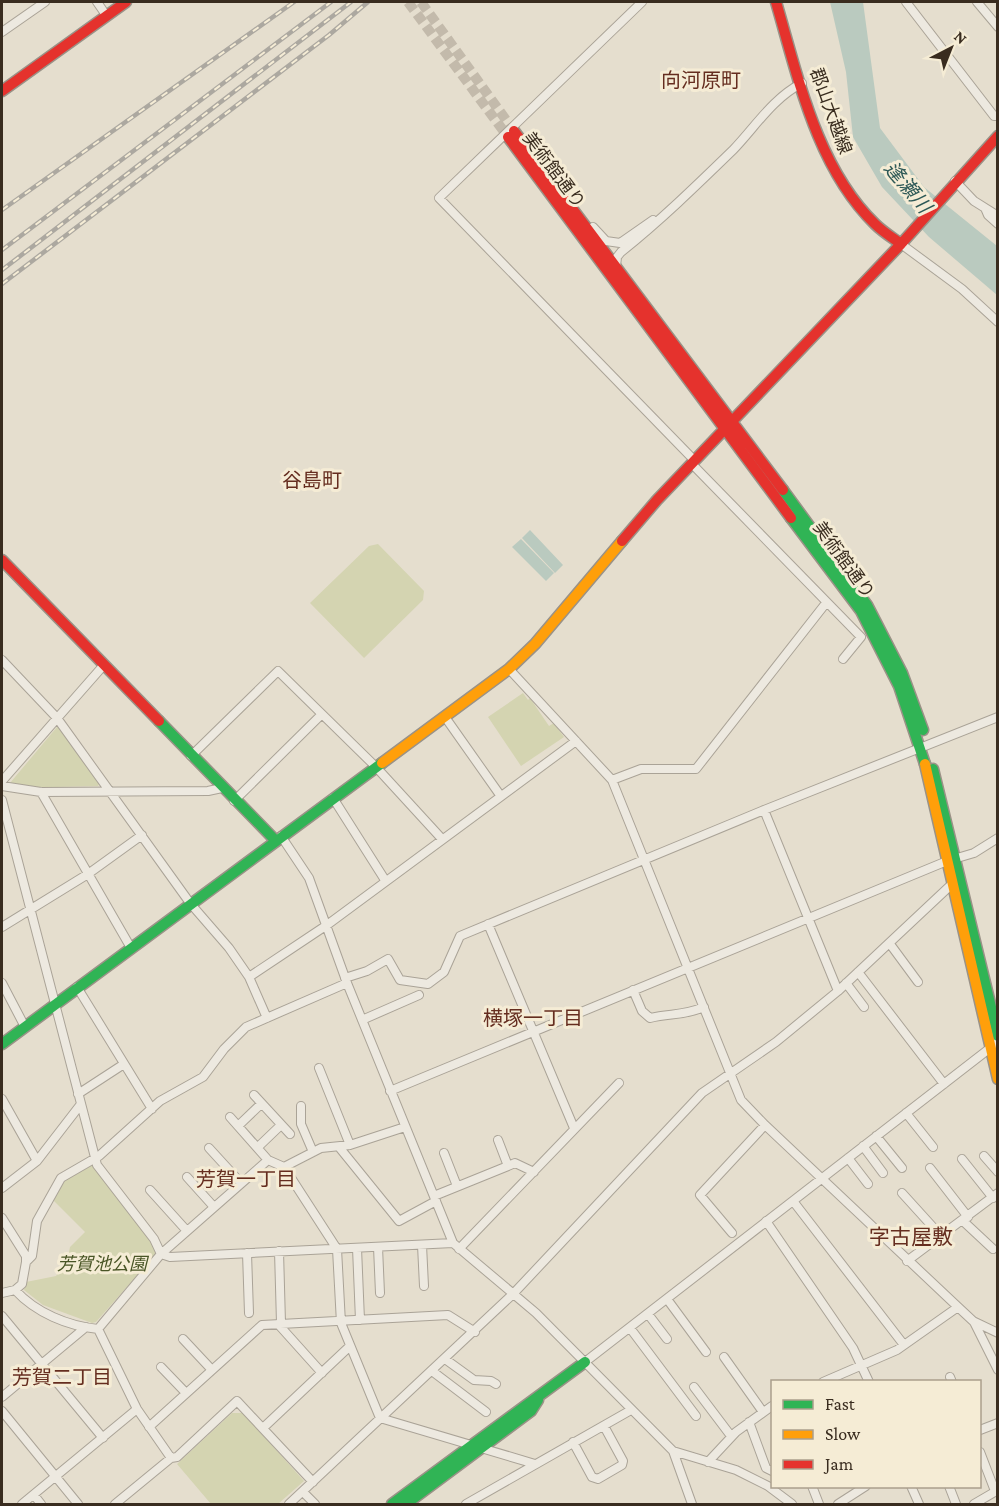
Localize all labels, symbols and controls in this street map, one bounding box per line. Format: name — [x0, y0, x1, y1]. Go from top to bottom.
north arrow — [921, 18, 981, 78]
text: N — [951, 27, 971, 47]
street label: 郡山大越線 — [806, 65, 856, 157]
district label: 向河原町 — [661, 69, 741, 91]
street label: 美術館通り — [519, 128, 589, 212]
water label: 逢瀬川 — [880, 157, 937, 219]
district label: 谷島町 — [282, 469, 342, 491]
street label: 美術館通り — [809, 518, 879, 602]
district label: 横塚一丁目 — [483, 1007, 583, 1029]
district label: 芳賀一丁目 — [196, 1168, 296, 1190]
district label: 字古屋敷 — [869, 1225, 953, 1249]
park label: 芳賀池公園 — [57, 1254, 150, 1274]
district label: 芳賀二丁目 — [12, 1366, 112, 1388]
legend — [771, 1380, 981, 1488]
text: Fast — [825, 1394, 856, 1414]
text: Slow — [825, 1424, 861, 1444]
text: Jam — [823, 1454, 854, 1474]

